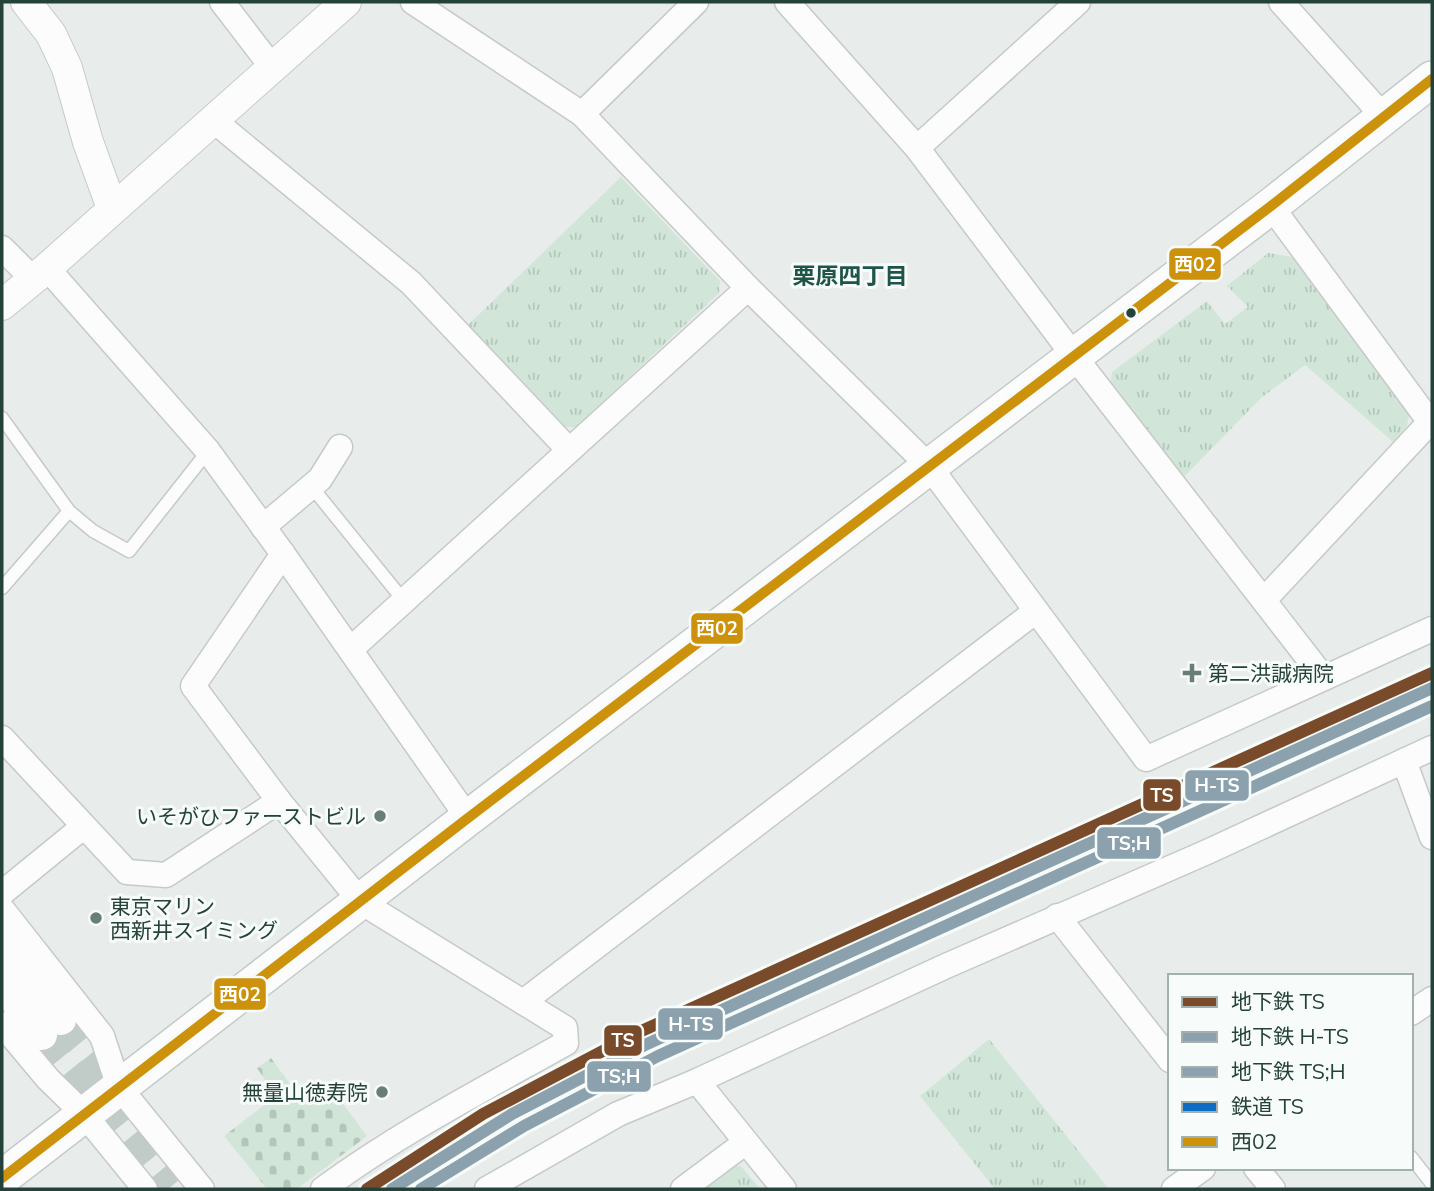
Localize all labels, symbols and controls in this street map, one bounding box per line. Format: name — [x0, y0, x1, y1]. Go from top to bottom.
line badge: 西02 — [1168, 247, 1222, 281]
text: 西02 — [1174, 252, 1216, 276]
district label: 栗原四丁目 — [793, 261, 908, 290]
unlabelled marker — [1124, 306, 1138, 320]
line badge: 西02 — [690, 612, 744, 645]
text: 西02 — [696, 616, 738, 640]
place label: 第二洪誠病院 — [1208, 660, 1334, 686]
marker: 第二洪誠病院 — [1182, 663, 1202, 683]
line badge: H-TS — [1184, 769, 1250, 802]
text: H-TS — [1194, 773, 1240, 797]
line badge: TS — [1142, 778, 1182, 812]
text: TS — [1150, 783, 1174, 807]
place label: いそがひファーストビル — [136, 803, 366, 829]
marker: いそがひファーストビル — [372, 808, 388, 824]
line badge: TS;H — [1096, 826, 1162, 860]
text: TS;H — [1108, 831, 1151, 855]
place label: 東京マリン 西新井スイミング — [110, 893, 278, 943]
marker: 東京マリン 西新井スイミング — [88, 910, 104, 926]
legend — [1168, 974, 1413, 1170]
line badge: 西02 — [213, 977, 267, 1011]
text: 西02 — [219, 982, 261, 1006]
text: 地下鉄 TS — [1231, 988, 1325, 1014]
line badge: H-TS — [657, 1007, 724, 1041]
text: H-TS — [668, 1012, 714, 1036]
text: 地下鉄 H-TS — [1231, 1023, 1349, 1049]
line badge: TS — [603, 1024, 643, 1057]
text: TS — [611, 1028, 635, 1052]
text: 地下鉄 TS;H — [1231, 1058, 1346, 1084]
line badge: TS;H — [586, 1060, 652, 1093]
text: TS;H — [598, 1064, 641, 1088]
place label: 無量山徳寿院 — [242, 1079, 368, 1105]
marker: 無量山徳寿院 — [374, 1084, 390, 1100]
text: 鉄道 TS — [1231, 1093, 1304, 1119]
text: 西02 — [1231, 1128, 1277, 1154]

